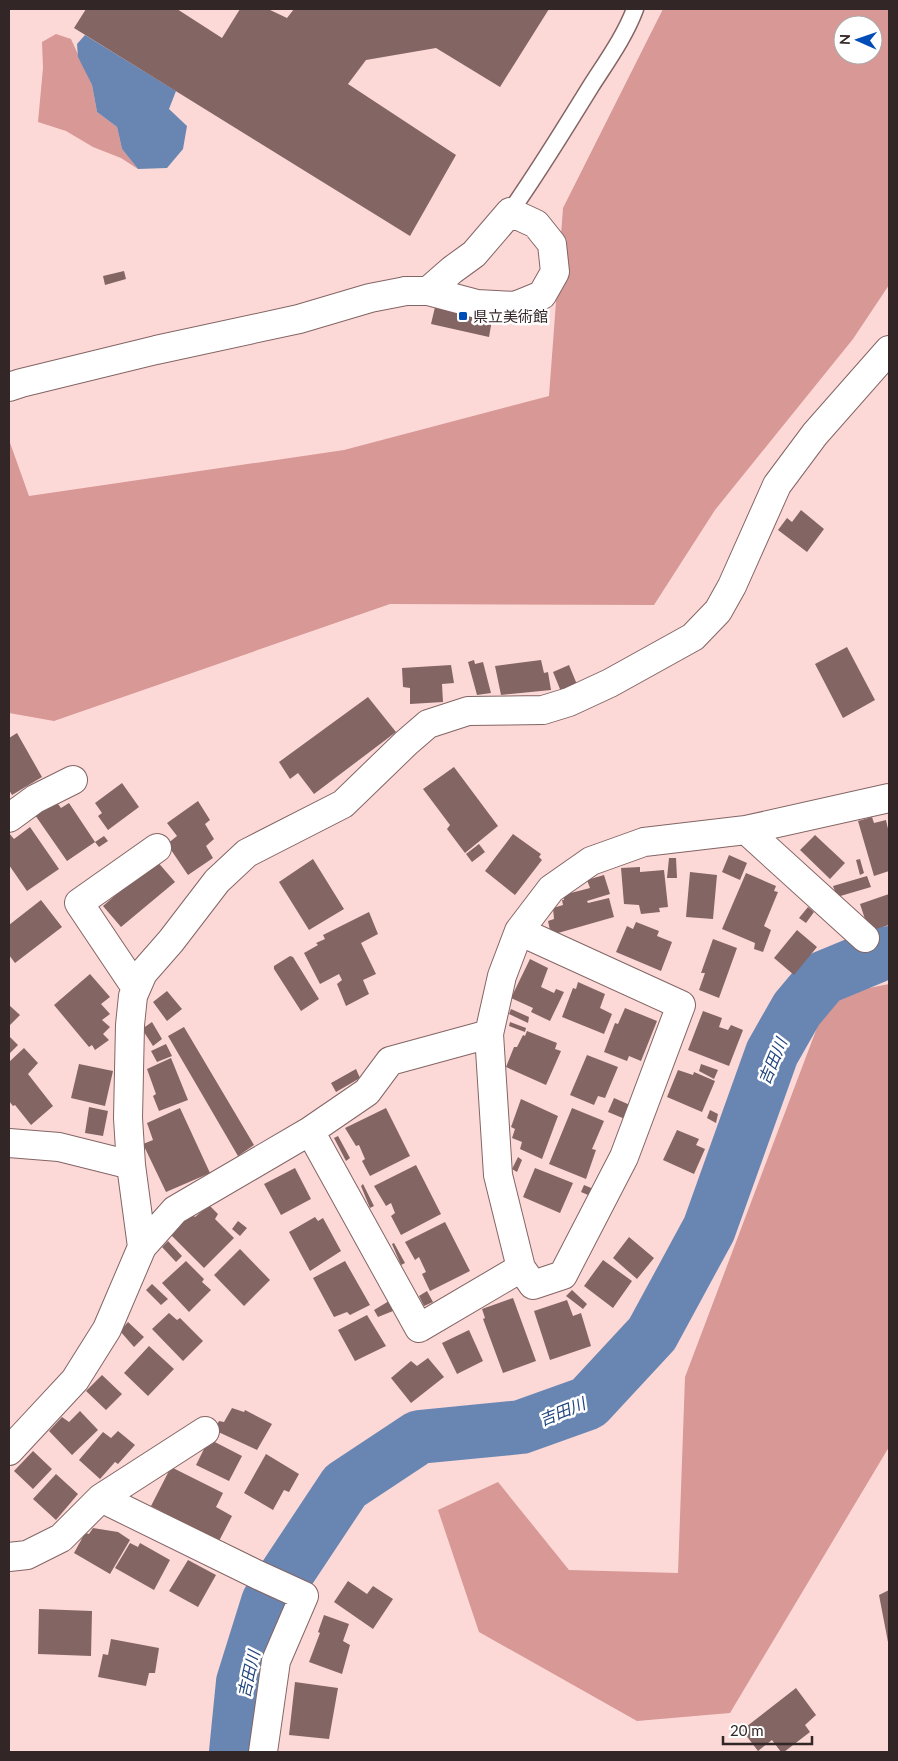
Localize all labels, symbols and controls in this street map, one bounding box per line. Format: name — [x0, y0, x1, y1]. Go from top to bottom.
north arrow — [833, 15, 883, 65]
text: N — [836, 34, 853, 45]
place label: 県立美術館 — [473, 307, 548, 325]
marker: 県立美術館 — [457, 310, 469, 322]
water label: 吉田川 — [754, 1033, 791, 1087]
water label: 吉田川 — [536, 1392, 590, 1429]
water label: 吉田川 — [233, 1647, 263, 1700]
scale bar — [723, 1714, 812, 1746]
text: 20 m — [730, 1721, 764, 1739]

